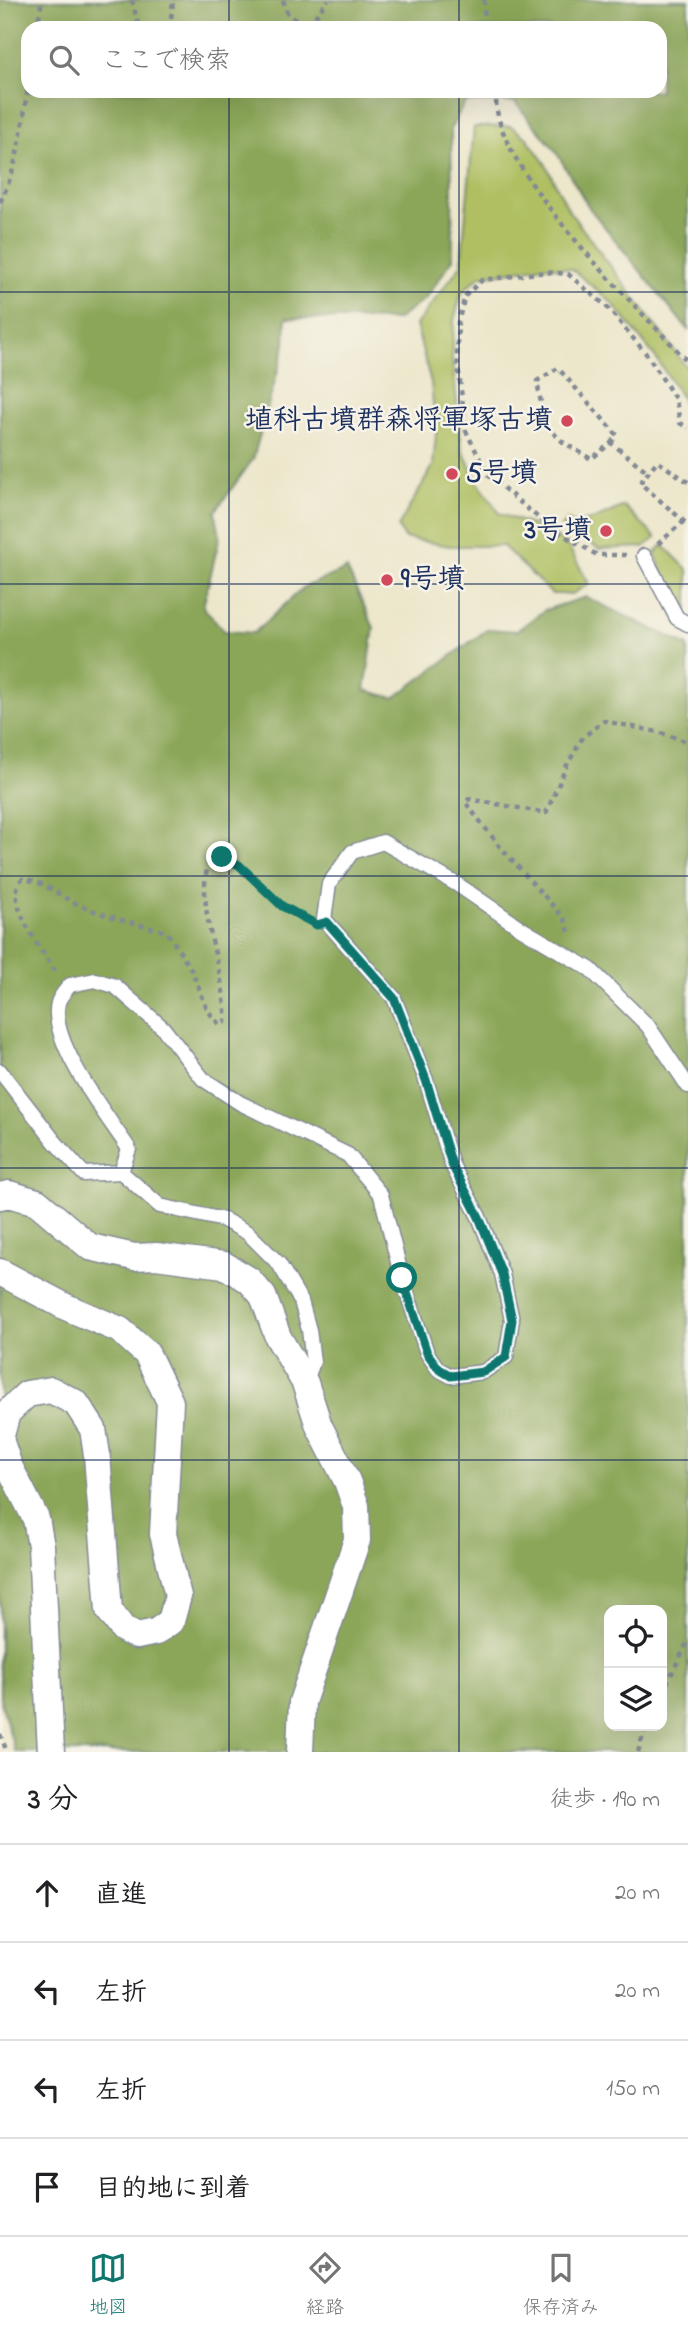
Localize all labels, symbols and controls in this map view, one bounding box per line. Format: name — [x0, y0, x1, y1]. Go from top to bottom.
search box — [21, 21, 667, 98]
icon: search — [45, 41, 83, 79]
text: ここで検索 — [101, 43, 231, 81]
place label: 埴科古墳群森将軍塚古墳 — [245, 401, 553, 442]
marker: 埴科古墳群森将軍塚古墳 — [559, 413, 575, 429]
place label: 5号墳 — [466, 454, 538, 495]
marker: 5号墳 — [444, 466, 460, 482]
place label: 3号墳 — [523, 511, 592, 552]
marker: 3号墳 — [598, 523, 614, 539]
place label: 9号墳 — [400, 560, 465, 601]
marker: 9号墳 — [379, 572, 395, 588]
route end — [206, 841, 237, 872]
route start — [386, 1262, 417, 1293]
map controls — [604, 1605, 667, 1731]
button: locate — [604, 1605, 667, 1668]
button: layers — [604, 1668, 667, 1731]
text: 3 分 — [28, 1779, 78, 1823]
text: 徒歩 · 190 m — [550, 1784, 660, 1817]
icon: ahead — [28, 1874, 66, 1912]
text: 直進 — [95, 1877, 147, 1915]
text: 20 m — [615, 1877, 660, 1910]
icon: left — [28, 1972, 66, 2010]
text: 左折 — [95, 1975, 147, 2013]
text: 20 m — [615, 1975, 660, 2008]
icon: left — [28, 2070, 66, 2108]
text: 左折 — [95, 2073, 147, 2111]
text: 150 m — [606, 2073, 660, 2106]
icon: arrive — [28, 2168, 66, 2206]
text: 目的地に到着 — [95, 2171, 251, 2209]
tab: 地図 — [89, 2249, 127, 2322]
tab: 経路 — [306, 2249, 344, 2322]
tab: 保存済み — [523, 2249, 599, 2322]

